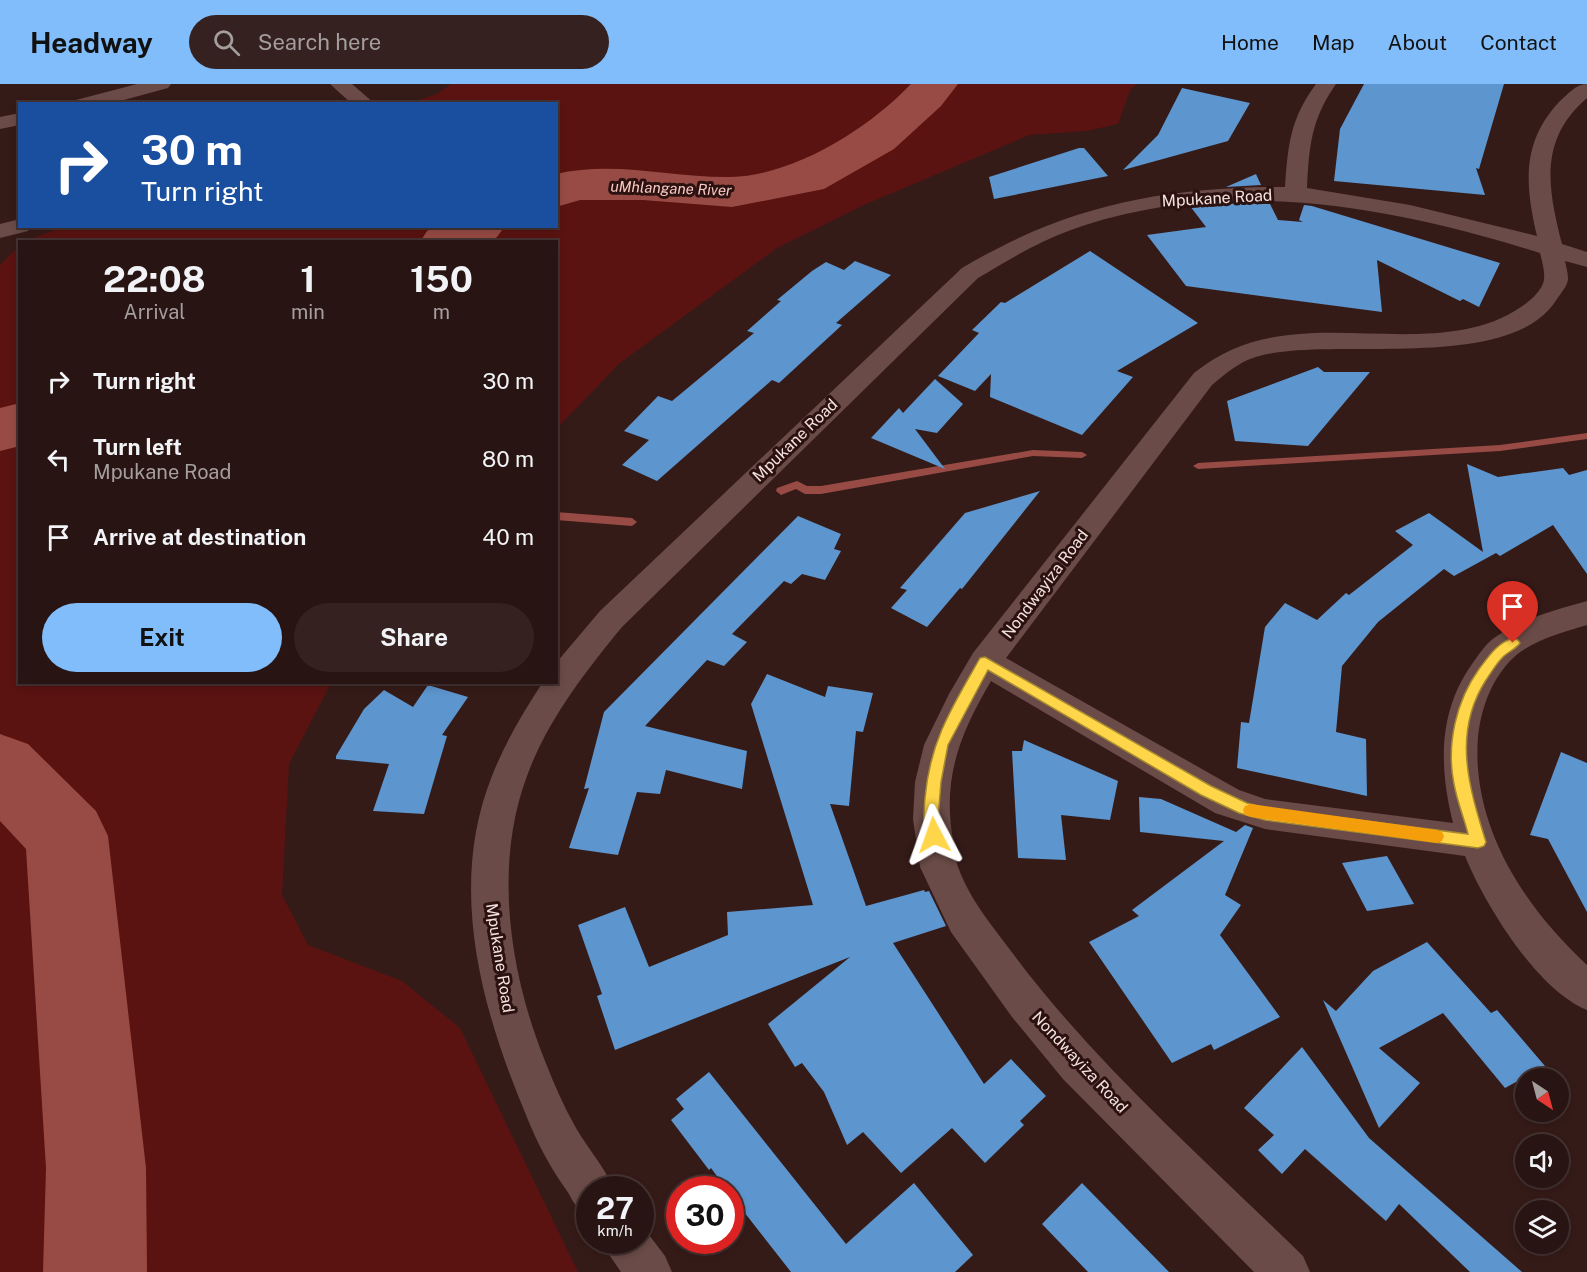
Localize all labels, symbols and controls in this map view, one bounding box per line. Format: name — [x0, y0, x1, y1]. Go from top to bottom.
search box — [189, 15, 609, 69]
text: Headway — [30, 26, 153, 59]
icon: search — [210, 26, 243, 59]
text: Search here — [258, 29, 381, 55]
text: Home — [1221, 30, 1279, 55]
text: Map — [1312, 30, 1355, 55]
text: About — [1388, 30, 1447, 55]
text: Contact — [1480, 30, 1557, 55]
text: 30 m — [141, 125, 243, 174]
icon: right — [42, 126, 120, 204]
text: Turn right — [141, 175, 264, 207]
water label: uMhlangane River — [610, 177, 732, 199]
street label: Mpukane Road — [1161, 186, 1273, 210]
text: 22:08 — [103, 258, 206, 300]
text: 1 — [300, 258, 316, 300]
text: 150 — [410, 258, 473, 300]
text: Arrival — [124, 300, 185, 324]
text: min — [291, 300, 325, 324]
text: m — [433, 300, 450, 324]
icon: right — [42, 365, 75, 398]
text: Turn right — [93, 368, 196, 394]
text: 30 m — [482, 368, 534, 394]
street label: Mpukane Road — [749, 395, 841, 485]
text: Turn left — [93, 434, 182, 460]
icon: left — [42, 443, 75, 476]
text: 80 m — [482, 446, 534, 472]
text: Mpukane Road — [93, 460, 231, 484]
icon: arrive — [42, 521, 75, 554]
text: Arrive at destination — [93, 524, 306, 550]
text: 40 m — [482, 524, 534, 550]
street label: Nondwayiza Road — [998, 526, 1092, 642]
pin — [1487, 581, 1538, 643]
icon: arrive — [1496, 590, 1529, 623]
button: Exit — [42, 603, 282, 672]
button: Share — [294, 603, 534, 672]
position arrow — [902, 803, 966, 867]
street label: Mpukane Road — [482, 902, 518, 1014]
street label: Nondwayiza Road — [1028, 1007, 1132, 1117]
north arrow — [1515, 1068, 1569, 1122]
map controls — [1515, 1068, 1569, 1254]
button: sound — [1515, 1134, 1569, 1188]
speed limit sign: 30 — [666, 1176, 744, 1254]
text: 27 — [596, 1190, 634, 1226]
button: layers — [1515, 1200, 1569, 1254]
text: km/h — [597, 1222, 633, 1239]

